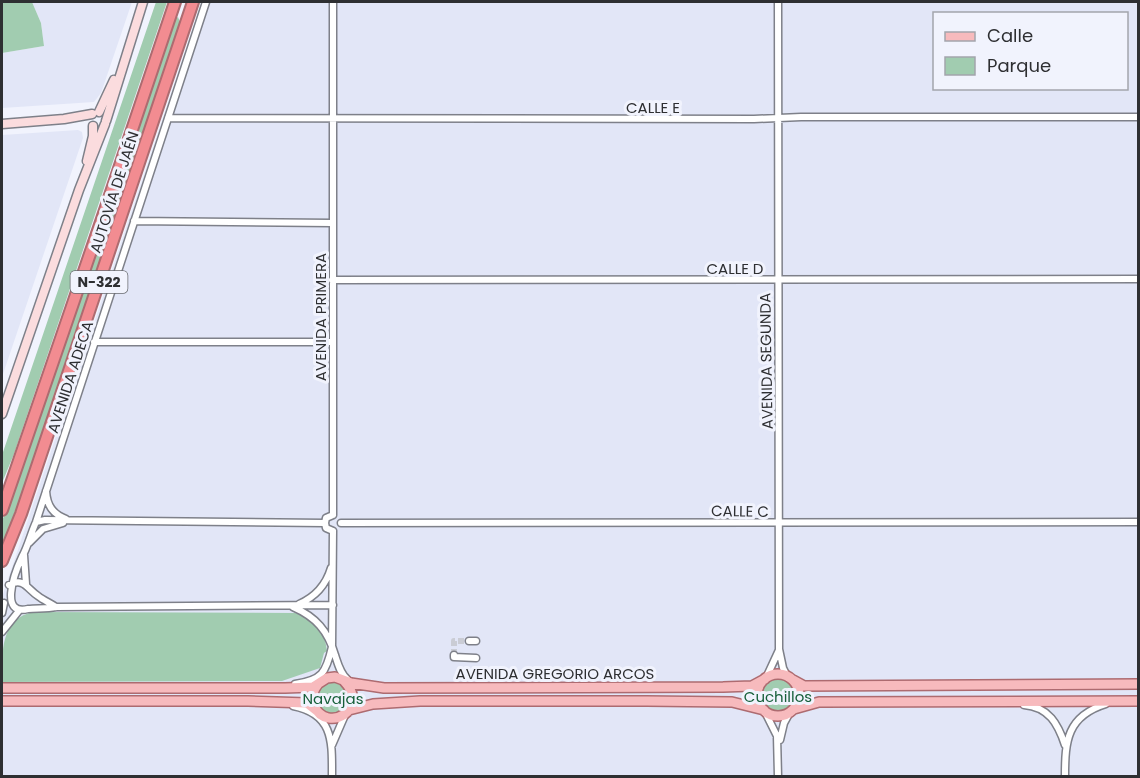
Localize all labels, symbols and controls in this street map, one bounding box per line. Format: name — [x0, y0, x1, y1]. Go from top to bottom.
legend — [933, 12, 1128, 90]
text: Calle — [987, 23, 1033, 48]
text: Parque — [987, 53, 1051, 78]
street label: CALLE E — [626, 97, 680, 118]
street label: AUTOVÍA DE JAÉN — [84, 129, 144, 255]
street label: AVENIDA PRIMERA — [310, 253, 331, 381]
street label: CALLE D — [707, 258, 763, 279]
road number: N-322 — [70, 271, 128, 293]
street label: AVENIDA SEGUNDA — [754, 293, 778, 429]
street label: AVENIDA ADECA — [42, 318, 98, 436]
street label: CALLE C — [711, 500, 769, 522]
street label: AVENIDA GREGORIO ARCOS — [456, 663, 654, 684]
park label: Cuchillos — [744, 686, 812, 707]
park label: Navajas — [303, 688, 364, 709]

